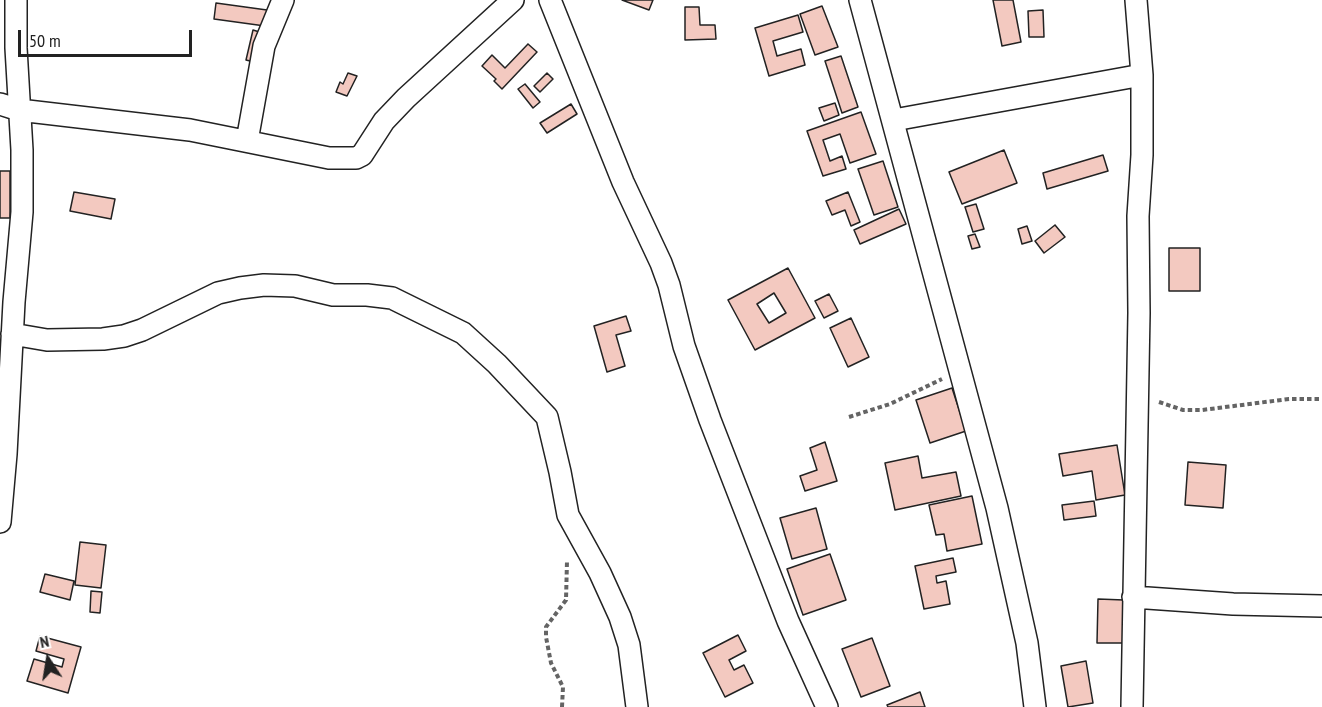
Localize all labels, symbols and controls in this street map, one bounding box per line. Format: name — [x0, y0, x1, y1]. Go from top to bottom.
scale bar — [21, 18, 195, 56]
text: 50 m — [29, 29, 61, 52]
north arrow — [18, 629, 78, 689]
text: N — [38, 631, 51, 652]

